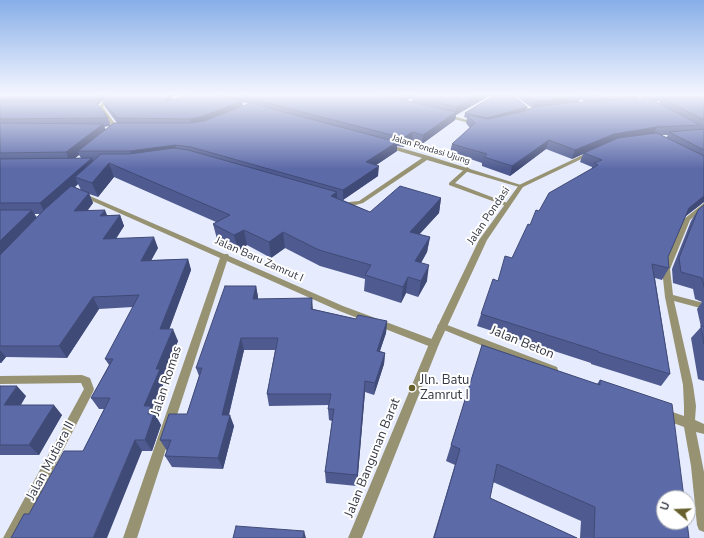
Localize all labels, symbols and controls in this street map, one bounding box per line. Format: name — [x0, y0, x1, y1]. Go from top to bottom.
street label: Jalan Pondasi Ujung — [391, 133, 471, 167]
street label: Jalan Pondasi — [465, 185, 513, 247]
street label: Jalan Baru Zamrut I — [213, 235, 305, 285]
street label: Jalan Beton — [488, 323, 556, 363]
street label: Jalan Romas — [148, 344, 186, 418]
place label: Jln. Batu Zamrut I — [420, 373, 469, 404]
marker: Jln. Batu Zamrut I — [407, 383, 417, 393]
street label: Jalan Bangunan Barat — [342, 396, 404, 520]
street label: Jalan Mutiara II — [24, 419, 78, 503]
north arrow — [656, 490, 696, 530]
text: U — [657, 500, 674, 513]

